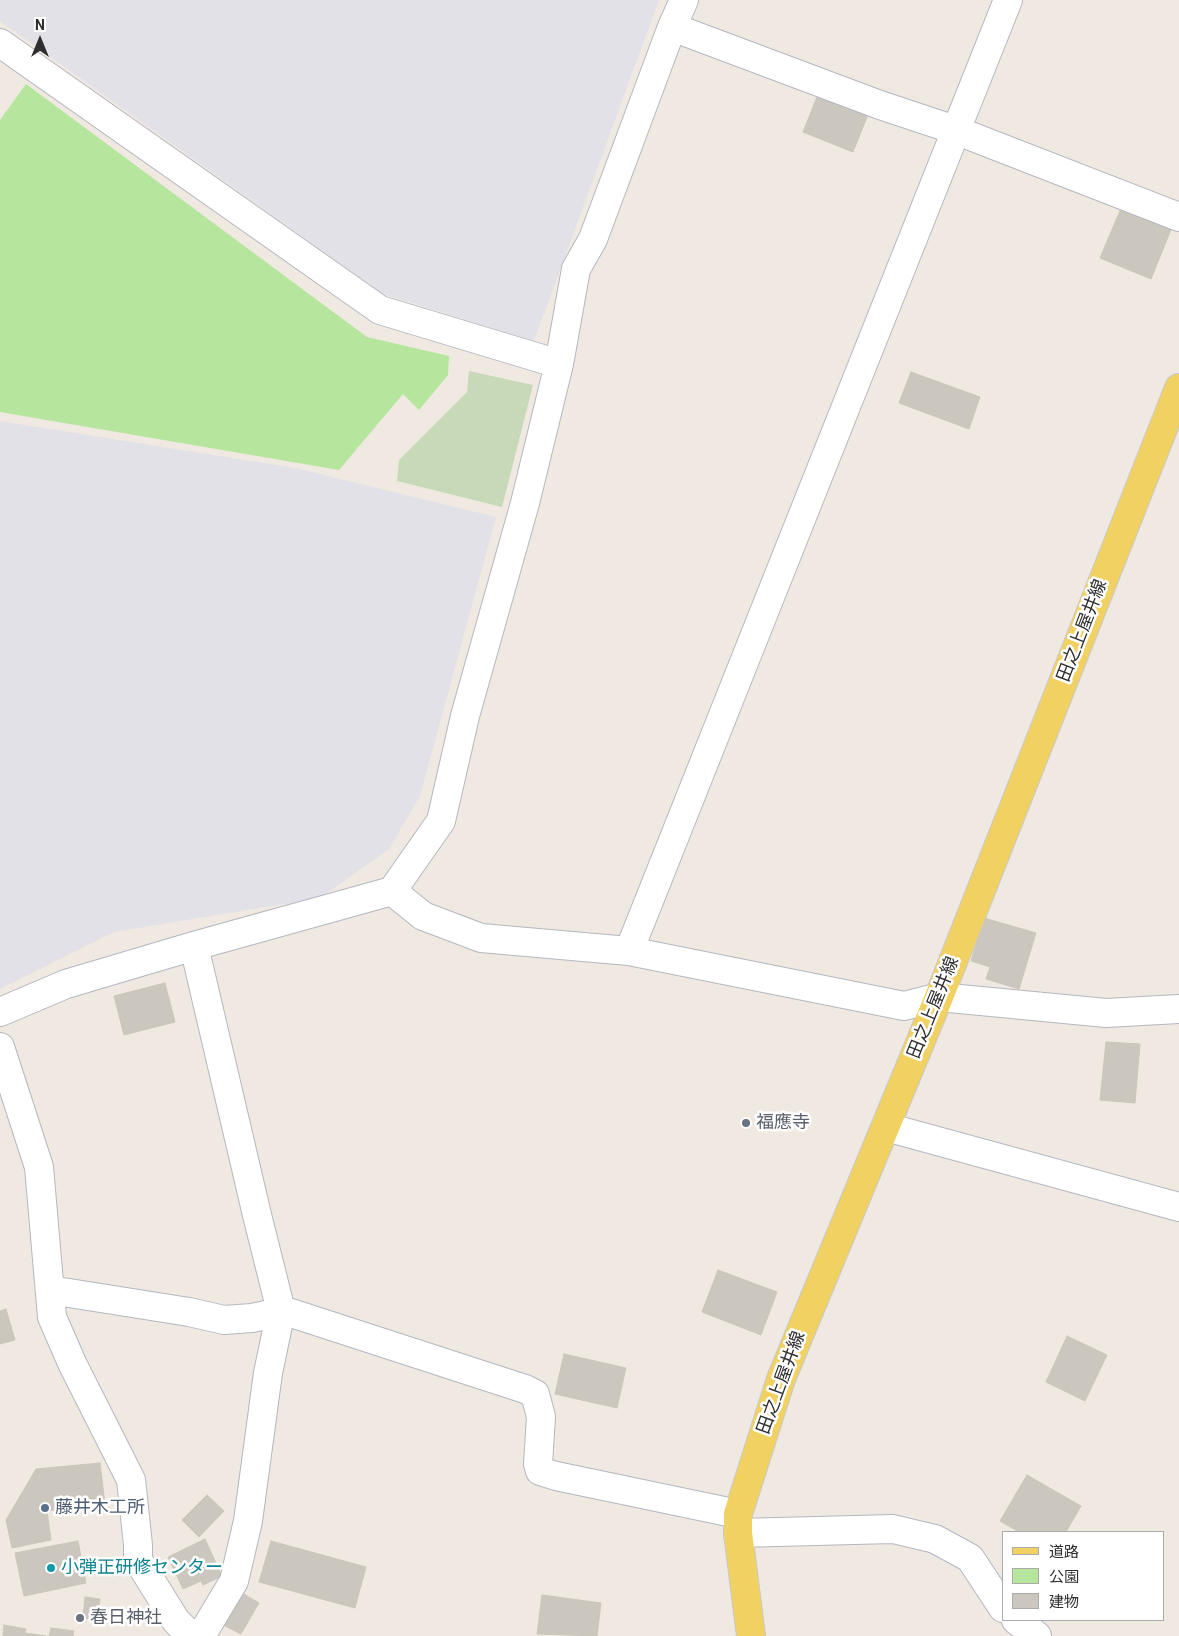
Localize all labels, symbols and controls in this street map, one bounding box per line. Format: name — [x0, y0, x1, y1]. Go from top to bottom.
north arrow — [15, 15, 65, 65]
text: N — [35, 17, 45, 33]
street label: 田之上屋井線 — [1054, 577, 1112, 685]
street label: 田之上屋井線 — [904, 954, 964, 1062]
place label: 福應寺 — [756, 1112, 810, 1134]
marker: 福應寺 — [740, 1117, 752, 1129]
street label: 田之上屋井線 — [753, 1329, 811, 1437]
place label: 藤井木工所 — [55, 1497, 145, 1519]
marker: 藤井木工所 — [39, 1502, 51, 1514]
legend — [1002, 1531, 1164, 1621]
text: 道路 — [1049, 1543, 1079, 1561]
place label: 小弾正研修センター — [61, 1557, 223, 1579]
marker: 小弾正研修センター — [45, 1562, 57, 1574]
text: 公園 — [1049, 1568, 1079, 1586]
text: 建物 — [1049, 1593, 1079, 1611]
place label: 春日神社 — [90, 1607, 162, 1629]
marker: 春日神社 — [74, 1612, 86, 1624]

